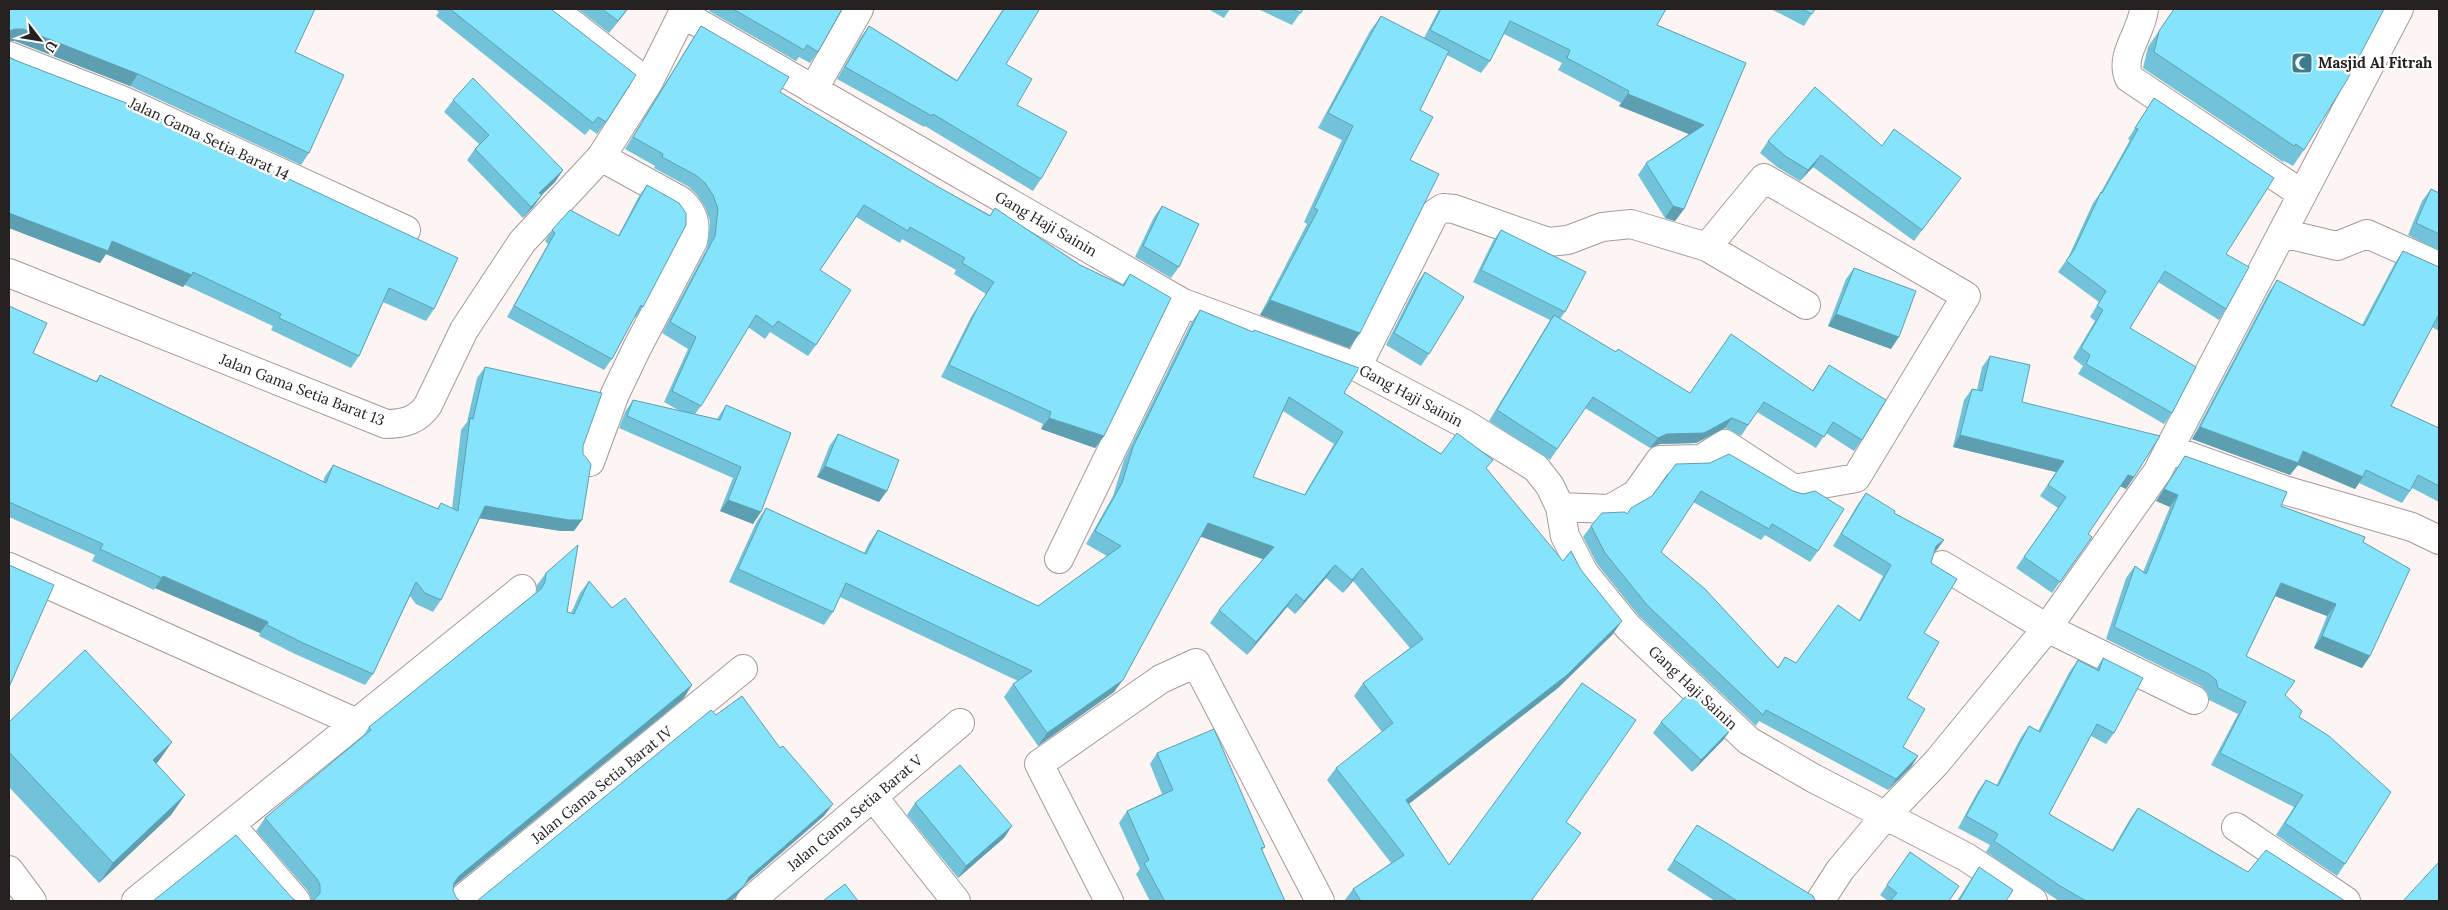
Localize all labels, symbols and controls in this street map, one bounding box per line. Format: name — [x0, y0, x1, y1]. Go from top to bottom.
north arrow — [15, 15, 65, 65]
text: U — [41, 37, 62, 56]
mosque icon: Masjid Al Fitrah — [2290, 51, 2314, 75]
place label: Masjid Al Fitrah — [2318, 53, 2433, 72]
street label: Jalan Gama Setia Barat 14 — [125, 93, 292, 184]
street label: Gang Haji Sainin — [992, 187, 1101, 260]
street label: Jalan Gama Setia Barat 13 — [216, 349, 387, 430]
street label: Gang Haji Sainin — [1356, 360, 1466, 431]
street label: Gang Haji Sainin — [1645, 642, 1742, 734]
street label: Jalan Gama Setia Barat IV — [526, 721, 677, 848]
street label: Jalan Gama Setia Barat V — [782, 750, 927, 876]

